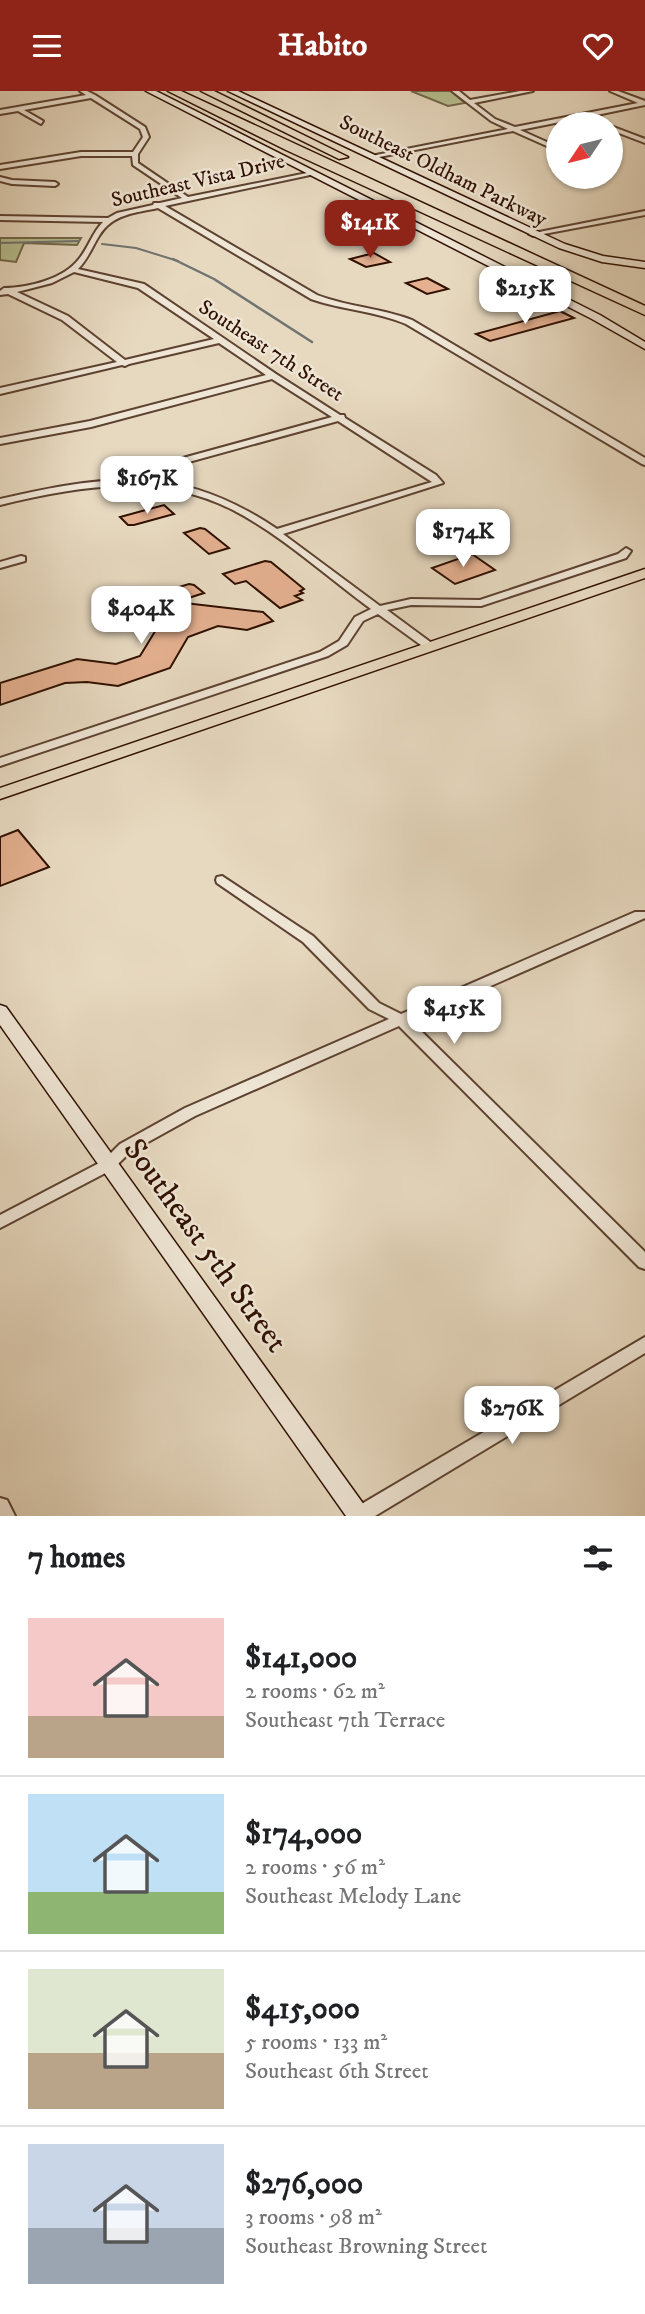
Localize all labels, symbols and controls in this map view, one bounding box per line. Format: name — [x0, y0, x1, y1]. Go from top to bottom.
text: Habito — [278, 26, 367, 66]
icon: menu — [28, 27, 66, 65]
icon: heart — [579, 27, 617, 65]
street label: Southeast Oldham Parkway — [335, 109, 552, 233]
north arrow — [546, 112, 623, 189]
map controls — [546, 112, 623, 189]
street label: Southeast Vista Drive — [109, 148, 288, 214]
pin: $141K — [321, 201, 419, 260]
text: $141K — [341, 208, 399, 237]
pin: $215K — [476, 267, 574, 326]
text: $215K — [495, 274, 555, 303]
street label: Southeast 7th Street — [194, 294, 349, 408]
pin: $167K — [98, 457, 196, 516]
text: $167K — [116, 464, 178, 493]
pin: $174K — [414, 510, 512, 569]
text: $174K — [432, 517, 494, 546]
pin: $404K — [92, 587, 190, 646]
text: $404K — [107, 594, 175, 623]
pin: $415K — [405, 986, 503, 1046]
text: $415K — [423, 994, 485, 1023]
street label: Southeast 5th Street — [114, 1131, 296, 1361]
pin: $276K — [463, 1387, 561, 1446]
text: $276K — [480, 1394, 544, 1423]
icon: filters — [579, 1539, 617, 1577]
text: 7 homes — [28, 1540, 125, 1577]
text: $141,000 — [245, 1640, 357, 1677]
icon: home — [84, 1646, 168, 1730]
text: 2 rooms · 62 m² — [245, 1677, 385, 1706]
text: Southeast 7th Terrace — [245, 1706, 445, 1735]
text: $174,000 — [245, 1816, 362, 1853]
icon: home — [84, 1822, 168, 1906]
text: 2 rooms · 56 m² — [245, 1853, 385, 1882]
text: Southeast Melody Lane — [245, 1882, 461, 1911]
text: $415,000 — [245, 1991, 360, 2028]
icon: home — [84, 1997, 168, 2081]
text: 5 rooms · 133 m² — [245, 2028, 387, 2057]
text: Southeast 6th Street — [245, 2057, 429, 2086]
text: $276,000 — [245, 2166, 363, 2203]
icon: home — [84, 2172, 168, 2256]
text: 3 rooms · 98 m² — [245, 2203, 382, 2232]
text: Southeast Browning Street — [245, 2232, 487, 2261]

